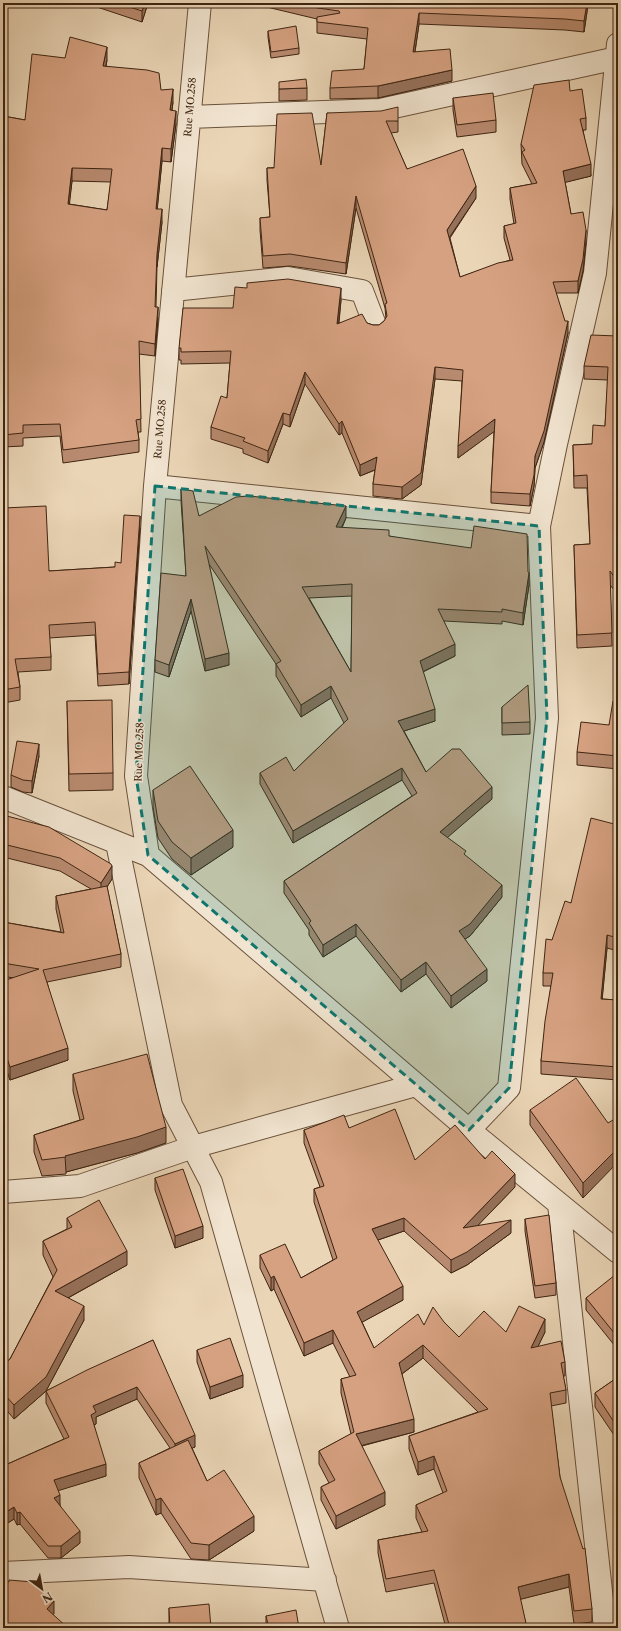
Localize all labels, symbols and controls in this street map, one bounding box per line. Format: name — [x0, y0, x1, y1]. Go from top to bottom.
street label: Rue MO.258 — [181, 77, 199, 137]
street label: Rue MO.258 — [151, 399, 169, 459]
street label: Rue MO.258 — [131, 722, 147, 782]
north arrow — [22, 1569, 62, 1609]
text: N — [39, 1589, 55, 1606]

